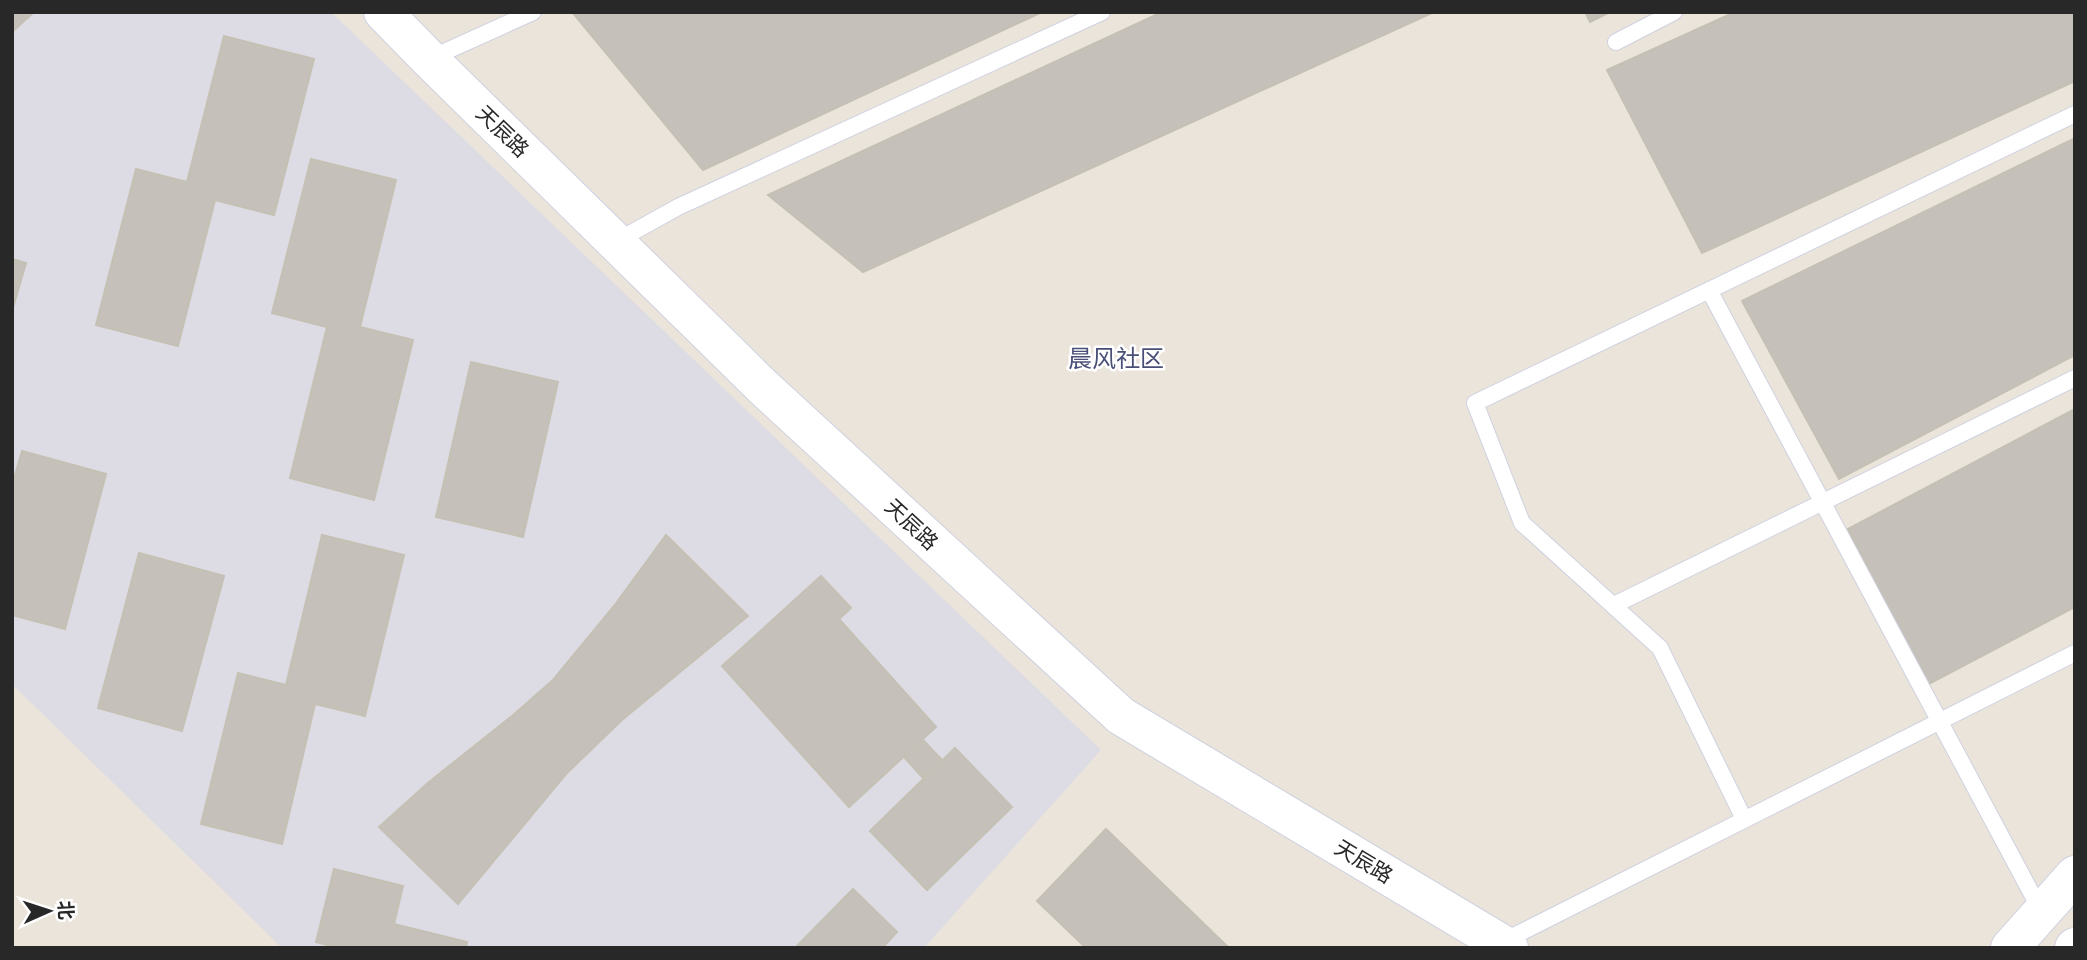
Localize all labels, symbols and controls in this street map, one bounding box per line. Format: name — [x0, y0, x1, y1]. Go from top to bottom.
street label: 天辰路 — [471, 100, 535, 162]
district label: 晨风社区 — [1068, 343, 1164, 372]
street label: 天辰路 — [880, 493, 944, 555]
street label: 天辰路 — [1330, 834, 1398, 888]
north arrow — [14, 876, 84, 946]
text: 北 — [54, 900, 78, 920]

